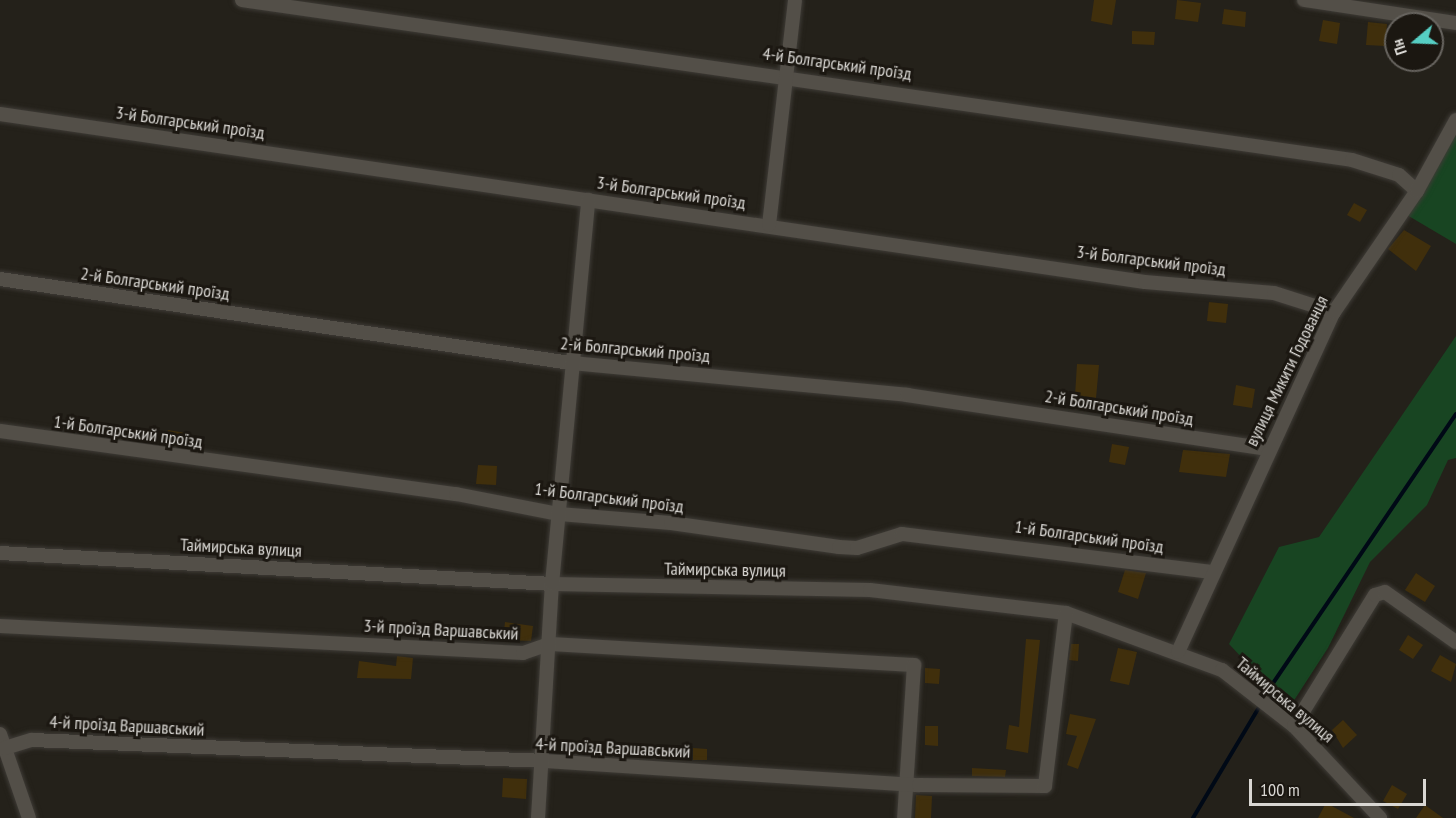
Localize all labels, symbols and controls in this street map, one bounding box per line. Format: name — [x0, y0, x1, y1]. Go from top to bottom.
north arrow — [1384, 12, 1444, 72]
text: Пн — [1387, 37, 1411, 58]
street label: 4-й Болгарський проїзд — [761, 43, 913, 85]
street label: 3-й Болгарський проїзд — [114, 102, 266, 144]
street label: 3-й Болгарський проїзд — [595, 172, 747, 214]
street label: 3-й Болгарський проїзд — [1075, 241, 1227, 281]
street label: 2-й Болгарський проїзд — [79, 263, 231, 305]
street label: вулиця Микити Годованця — [1241, 292, 1333, 450]
street label: 2-й Болгарський проїзд — [559, 333, 711, 367]
street label: 2-й Болгарський проїзд — [1043, 386, 1195, 430]
street label: 1-й Болгарський проїзд — [52, 411, 204, 453]
street label: 1-й Болгарський проїзд — [533, 478, 685, 518]
street label: 1-й Болгарський проїзд — [1013, 516, 1165, 558]
street label: Таймирська вулиця — [180, 534, 302, 562]
street label: Таймирська вулиця — [664, 558, 786, 582]
street label: 3-й проїзд Варшавський — [363, 615, 519, 645]
street label: Таймирська вулиця — [1231, 653, 1339, 747]
street label: 4-й проїзд Варшавський — [49, 711, 205, 741]
street label: 4-й проїзд Варшавський — [535, 733, 691, 763]
scale bar — [1252, 767, 1429, 805]
text: 100 m — [1260, 778, 1300, 801]

